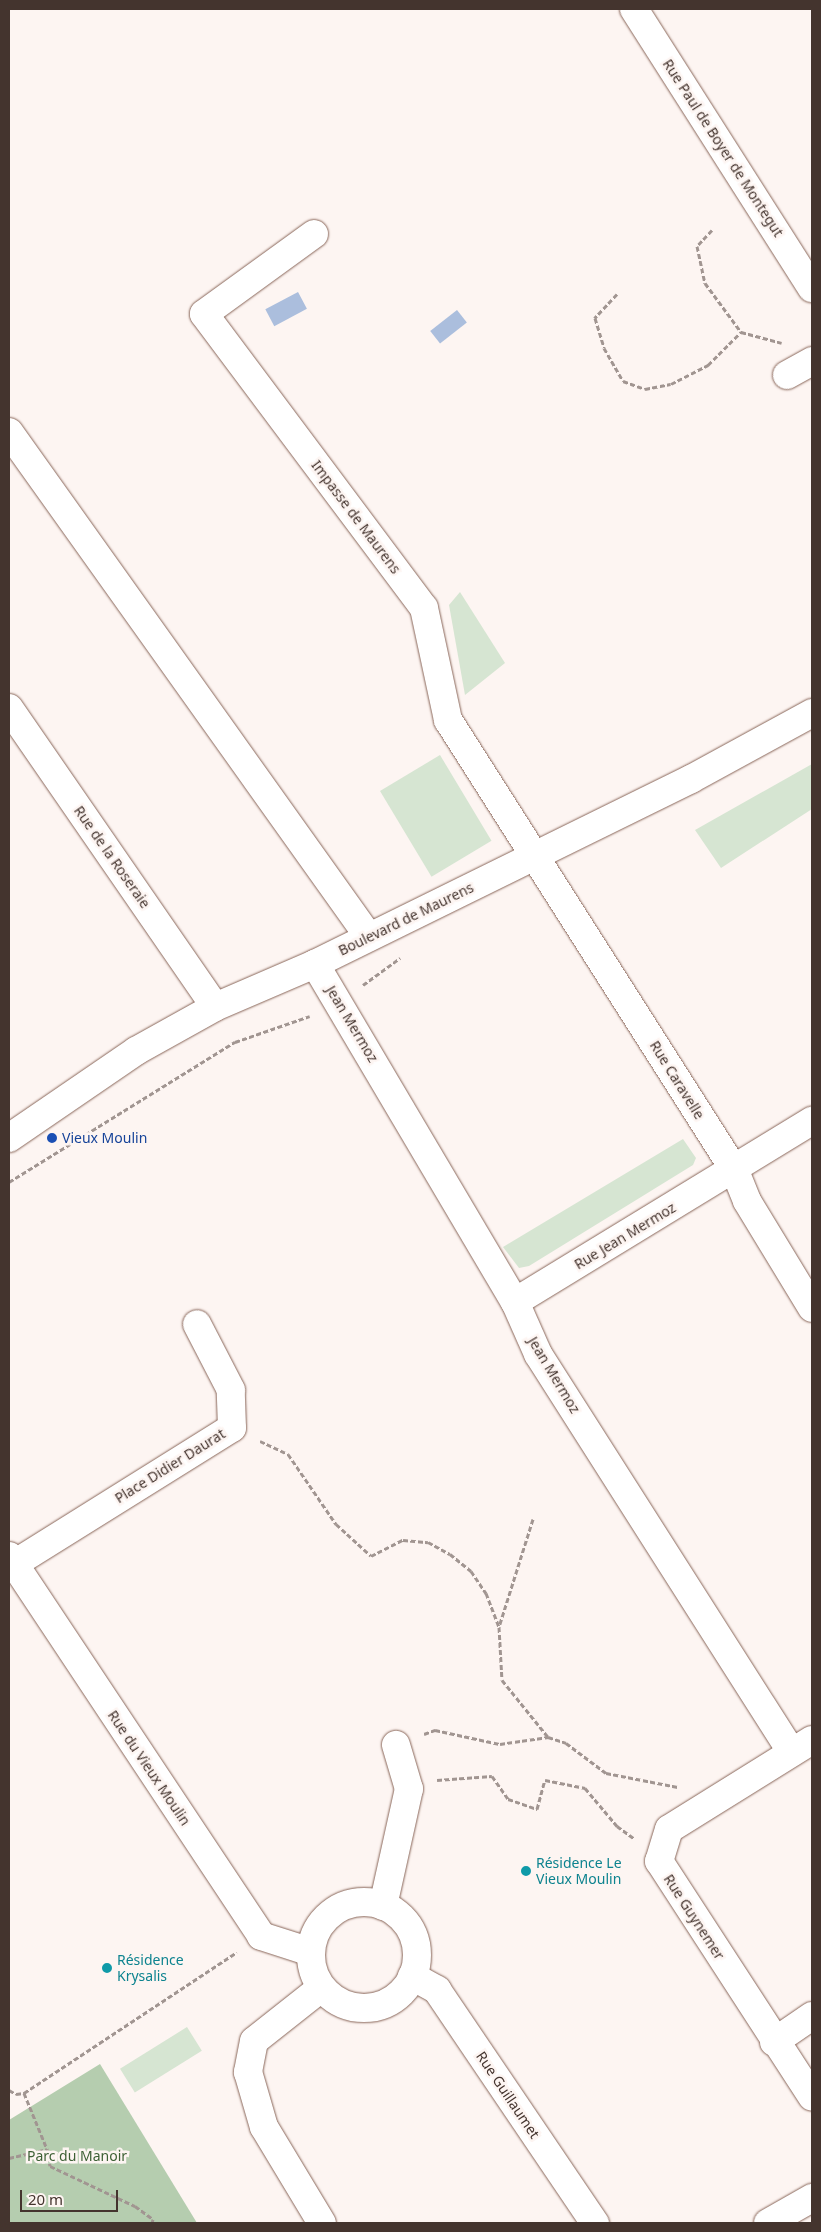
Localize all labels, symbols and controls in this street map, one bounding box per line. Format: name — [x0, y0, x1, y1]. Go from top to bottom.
street label: Rue Paul de Boyer de Montegut — [659, 56, 787, 240]
street label: Impasse de Maurens — [308, 457, 404, 577]
street label: Rue de la Roseraie — [70, 803, 154, 911]
street label: Boulevard de Maurens — [336, 879, 476, 959]
street label: Jean Mermoz — [323, 983, 381, 1065]
street label: Rue Caravelle — [646, 1038, 708, 1122]
place label: Vieux Moulin — [62, 1130, 147, 1146]
marker: Vieux Moulin — [46, 1132, 58, 1144]
street label: Rue Jean Mermoz — [571, 1199, 679, 1273]
street label: Jean Mermoz — [525, 1334, 583, 1416]
street label: Place Didier Daurat — [112, 1425, 228, 1507]
street label: Rue du Vieux Moulin — [104, 1707, 194, 1829]
place label: Résidence Le Vieux Moulin — [536, 1855, 622, 1888]
marker: Résidence Le Vieux Moulin — [520, 1865, 532, 1877]
street label: Rue Guynemer — [660, 1871, 728, 1963]
place label: Résidence Krysalis — [117, 1952, 184, 1984]
marker: Résidence Krysalis — [101, 1962, 113, 1974]
street label: Rue Guillaumet — [473, 2048, 543, 2142]
park label: Parc du Manoir — [27, 2148, 127, 2164]
scale bar — [22, 2180, 120, 2212]
text: 20 m — [28, 2189, 63, 2209]

